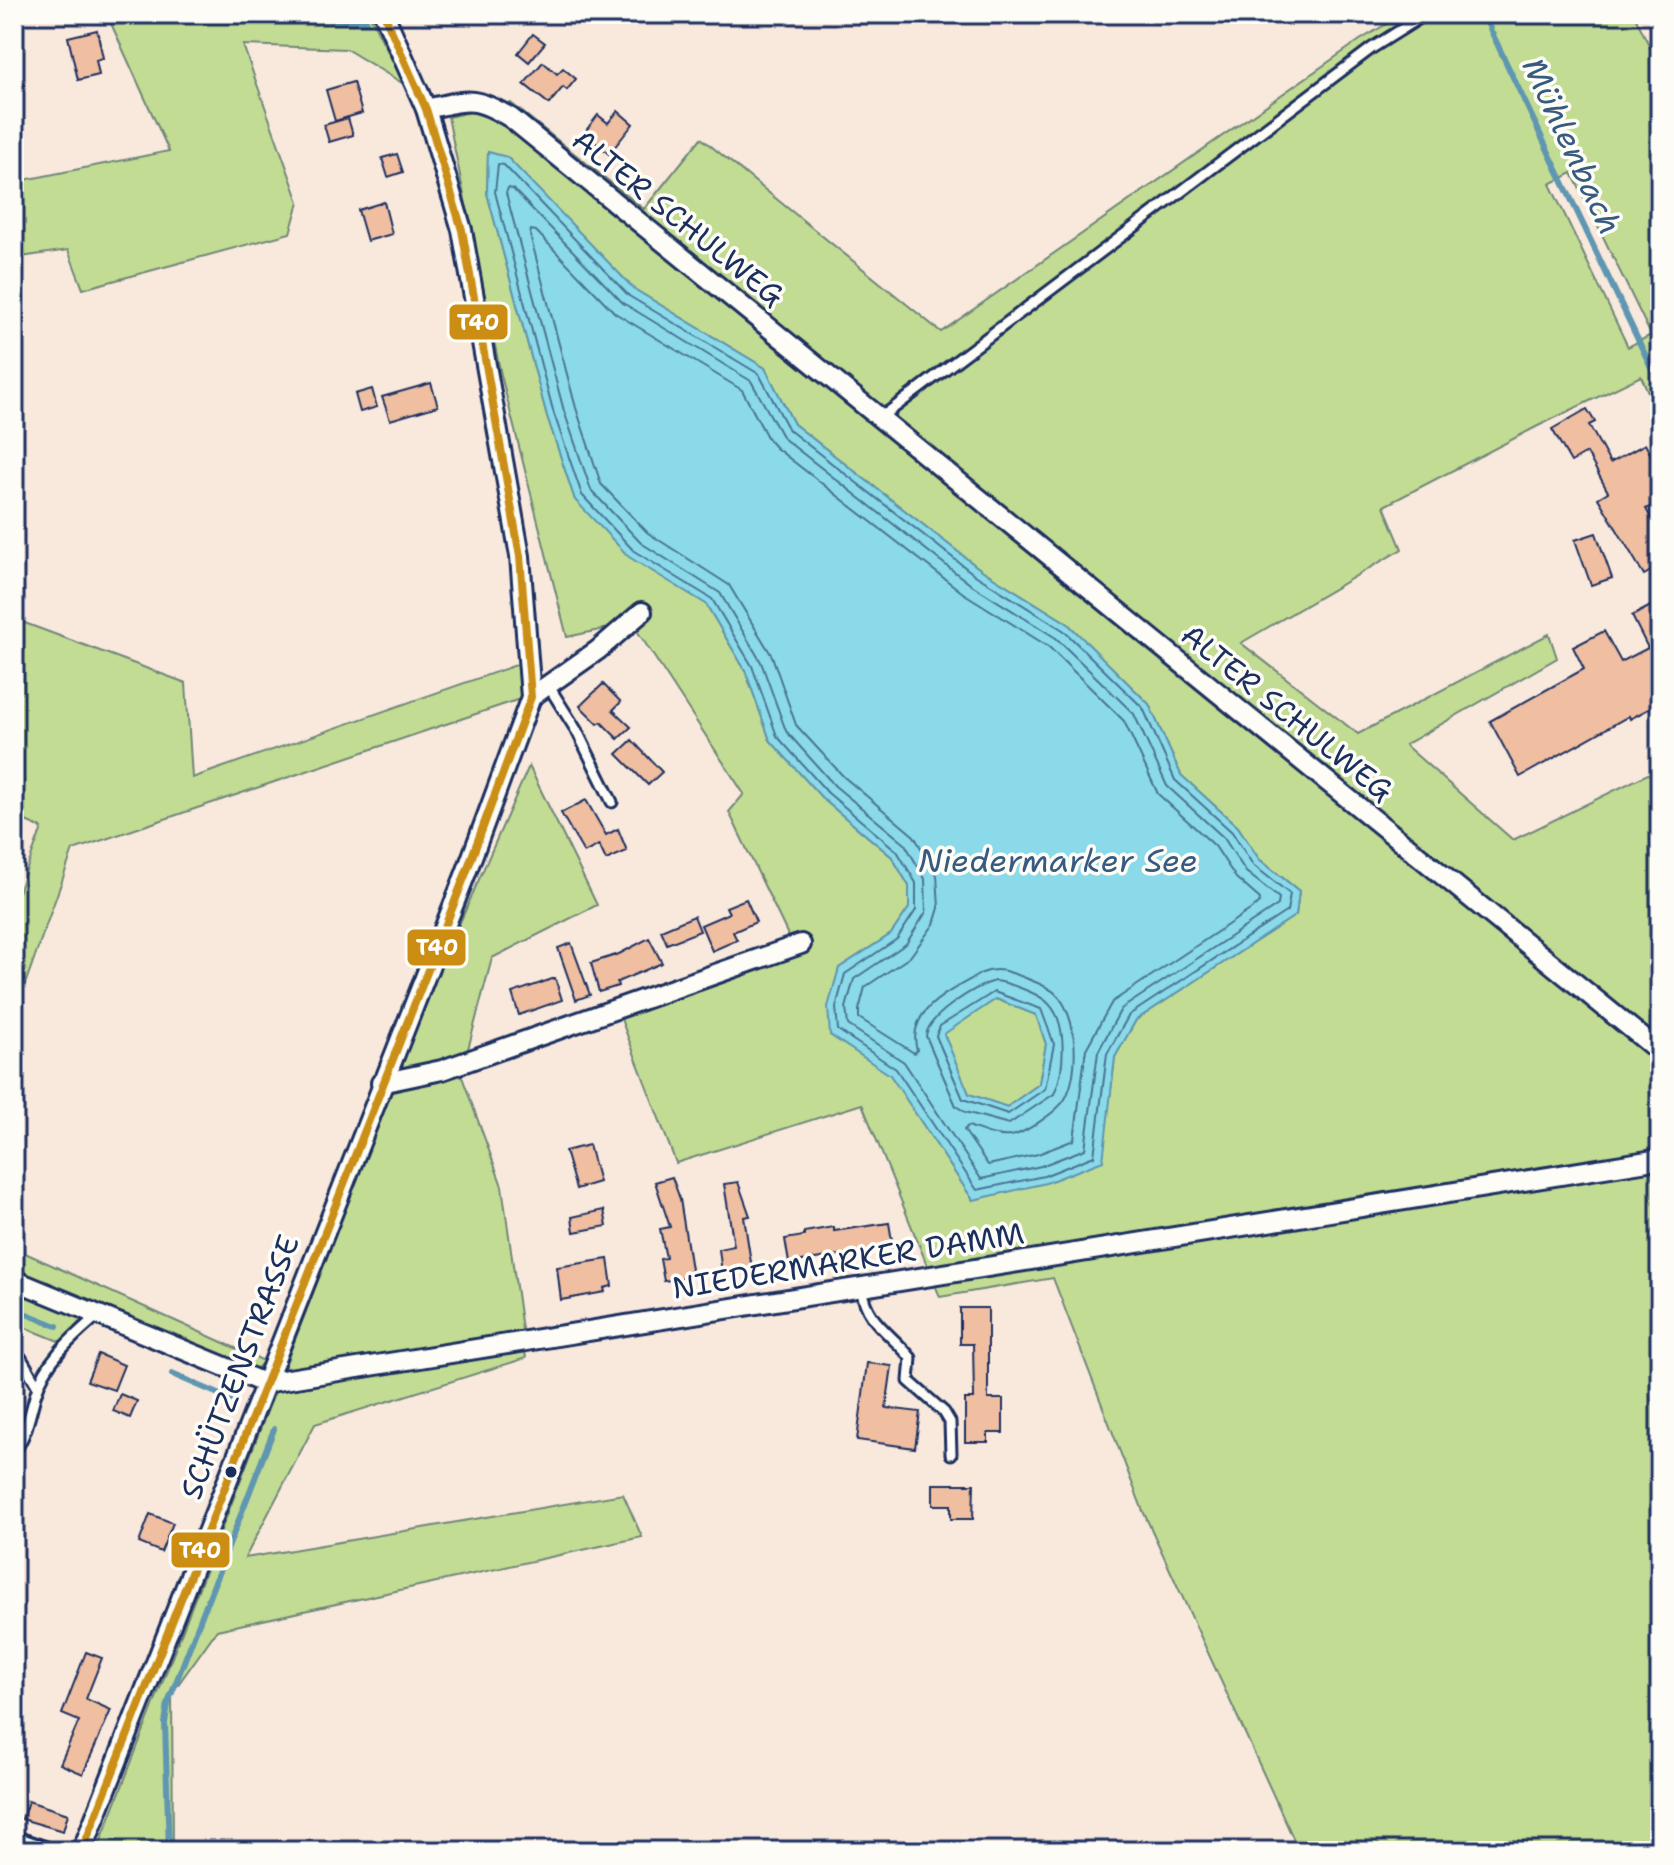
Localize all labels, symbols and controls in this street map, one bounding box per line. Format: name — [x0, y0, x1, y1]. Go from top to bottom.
water label: Mühlenbach — [1513, 50, 1632, 241]
street label: ALTER SCHULWEG — [564, 119, 793, 316]
line badge: T40 — [448, 303, 509, 341]
text: T40 — [457, 308, 499, 337]
street label: ALTER SCHULWEG — [1173, 614, 1402, 811]
water label: Niedermarker See — [918, 839, 1198, 882]
line badge: T40 — [406, 928, 467, 967]
text: T40 — [416, 933, 458, 962]
street label: NIEDERMARKER DAMM — [669, 1212, 1027, 1309]
street label: SCHÜTZENSTRASSE — [170, 1229, 309, 1505]
unlabelled marker — [223, 1464, 239, 1480]
line badge: T40 — [170, 1531, 231, 1569]
text: T40 — [179, 1536, 221, 1565]

